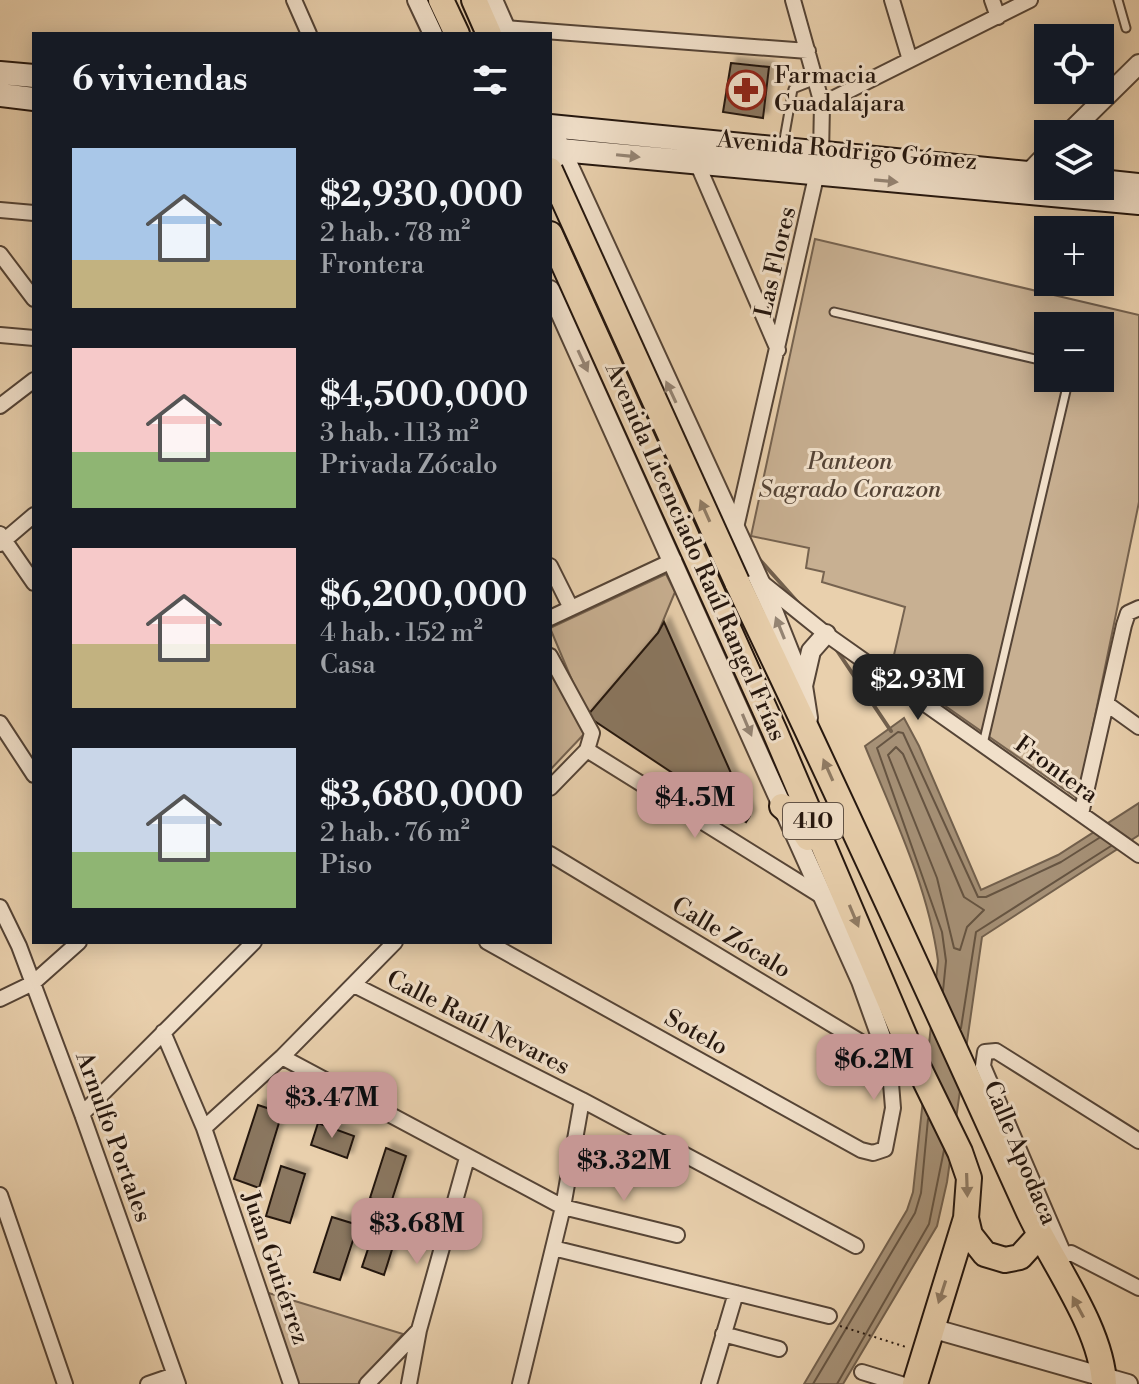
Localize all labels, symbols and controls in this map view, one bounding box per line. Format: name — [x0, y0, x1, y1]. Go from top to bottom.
map controls — [1034, 24, 1114, 392]
button: locate — [1034, 24, 1114, 104]
icon: filters — [468, 58, 512, 102]
text: 6 viviendas — [72, 59, 248, 101]
place label: Farmacia Guadalajara — [774, 61, 906, 119]
pharmacy icon: Farmacia Guadalajara — [725, 69, 767, 111]
button: layers — [1034, 120, 1114, 200]
street label: Avenida Rodrigo Gómez — [715, 125, 978, 177]
one-way arrow — [616, 150, 641, 163]
text: $2,930,000 — [320, 175, 523, 217]
one-way arrow — [874, 175, 899, 188]
icon: home — [136, 180, 232, 276]
street label: Las Flores — [749, 204, 803, 320]
button: + — [1034, 216, 1114, 296]
text: 2 hab. · 78 m² — [320, 217, 470, 249]
text: Frontera — [320, 249, 424, 281]
button: − — [1034, 312, 1114, 392]
one-way arrow — [576, 349, 589, 372]
street label: Avenida Licenciado Raúl Rangel Frías — [597, 358, 792, 746]
text: $4,500,000 — [320, 375, 529, 417]
icon: home — [136, 380, 232, 476]
one-way arrow — [664, 380, 677, 404]
text: 3 hab. · 113 m² — [320, 417, 479, 449]
park label: Panteon Sagrado Corazon — [759, 447, 942, 505]
text: Privada Zócalo — [320, 449, 498, 481]
one-way arrow — [698, 499, 711, 523]
text: $6,200,000 — [320, 575, 527, 617]
icon: home — [136, 580, 232, 676]
one-way arrow — [773, 616, 786, 640]
text: 4 hab. · 152 m² — [320, 617, 483, 649]
text: Casa — [320, 649, 376, 681]
pin: $2.93M — [853, 654, 983, 722]
text: $2.93M — [871, 664, 965, 696]
one-way arrow — [740, 713, 754, 737]
street label: Frontera — [1008, 730, 1104, 811]
one-way arrow — [821, 759, 835, 782]
pin: $4.5M — [639, 772, 751, 840]
text: $3,680,000 — [320, 775, 524, 817]
icon: home — [136, 780, 232, 876]
text: $4.5M — [655, 782, 735, 814]
road number: 410 — [783, 803, 843, 839]
text: 2 hab. · 76 m² — [320, 817, 470, 849]
text: Piso — [320, 849, 372, 881]
street label: Calle Zócalo — [666, 891, 796, 985]
one-way arrow — [847, 904, 860, 928]
street label: Calle Raúl Nevares — [381, 964, 575, 1082]
street label: Sotelo — [659, 1003, 733, 1063]
pin: $6.2M — [818, 1034, 930, 1102]
text: $6.2M — [834, 1044, 914, 1076]
street label: Arnulfo Portales — [68, 1047, 158, 1226]
pin: $3.47M — [267, 1072, 397, 1140]
street label: Calle Apodaca — [976, 1076, 1064, 1230]
text: $3.47M — [285, 1082, 379, 1114]
pin: $3.32M — [559, 1135, 689, 1203]
text: $3.32M — [577, 1145, 671, 1177]
one-way arrow — [961, 1173, 974, 1198]
street label: Juan Gutiérrez — [234, 1187, 315, 1348]
pin: $3.68M — [352, 1198, 482, 1266]
text: $3.68M — [369, 1208, 465, 1240]
one-way arrow — [936, 1281, 948, 1305]
one-way arrow — [1071, 1295, 1084, 1318]

